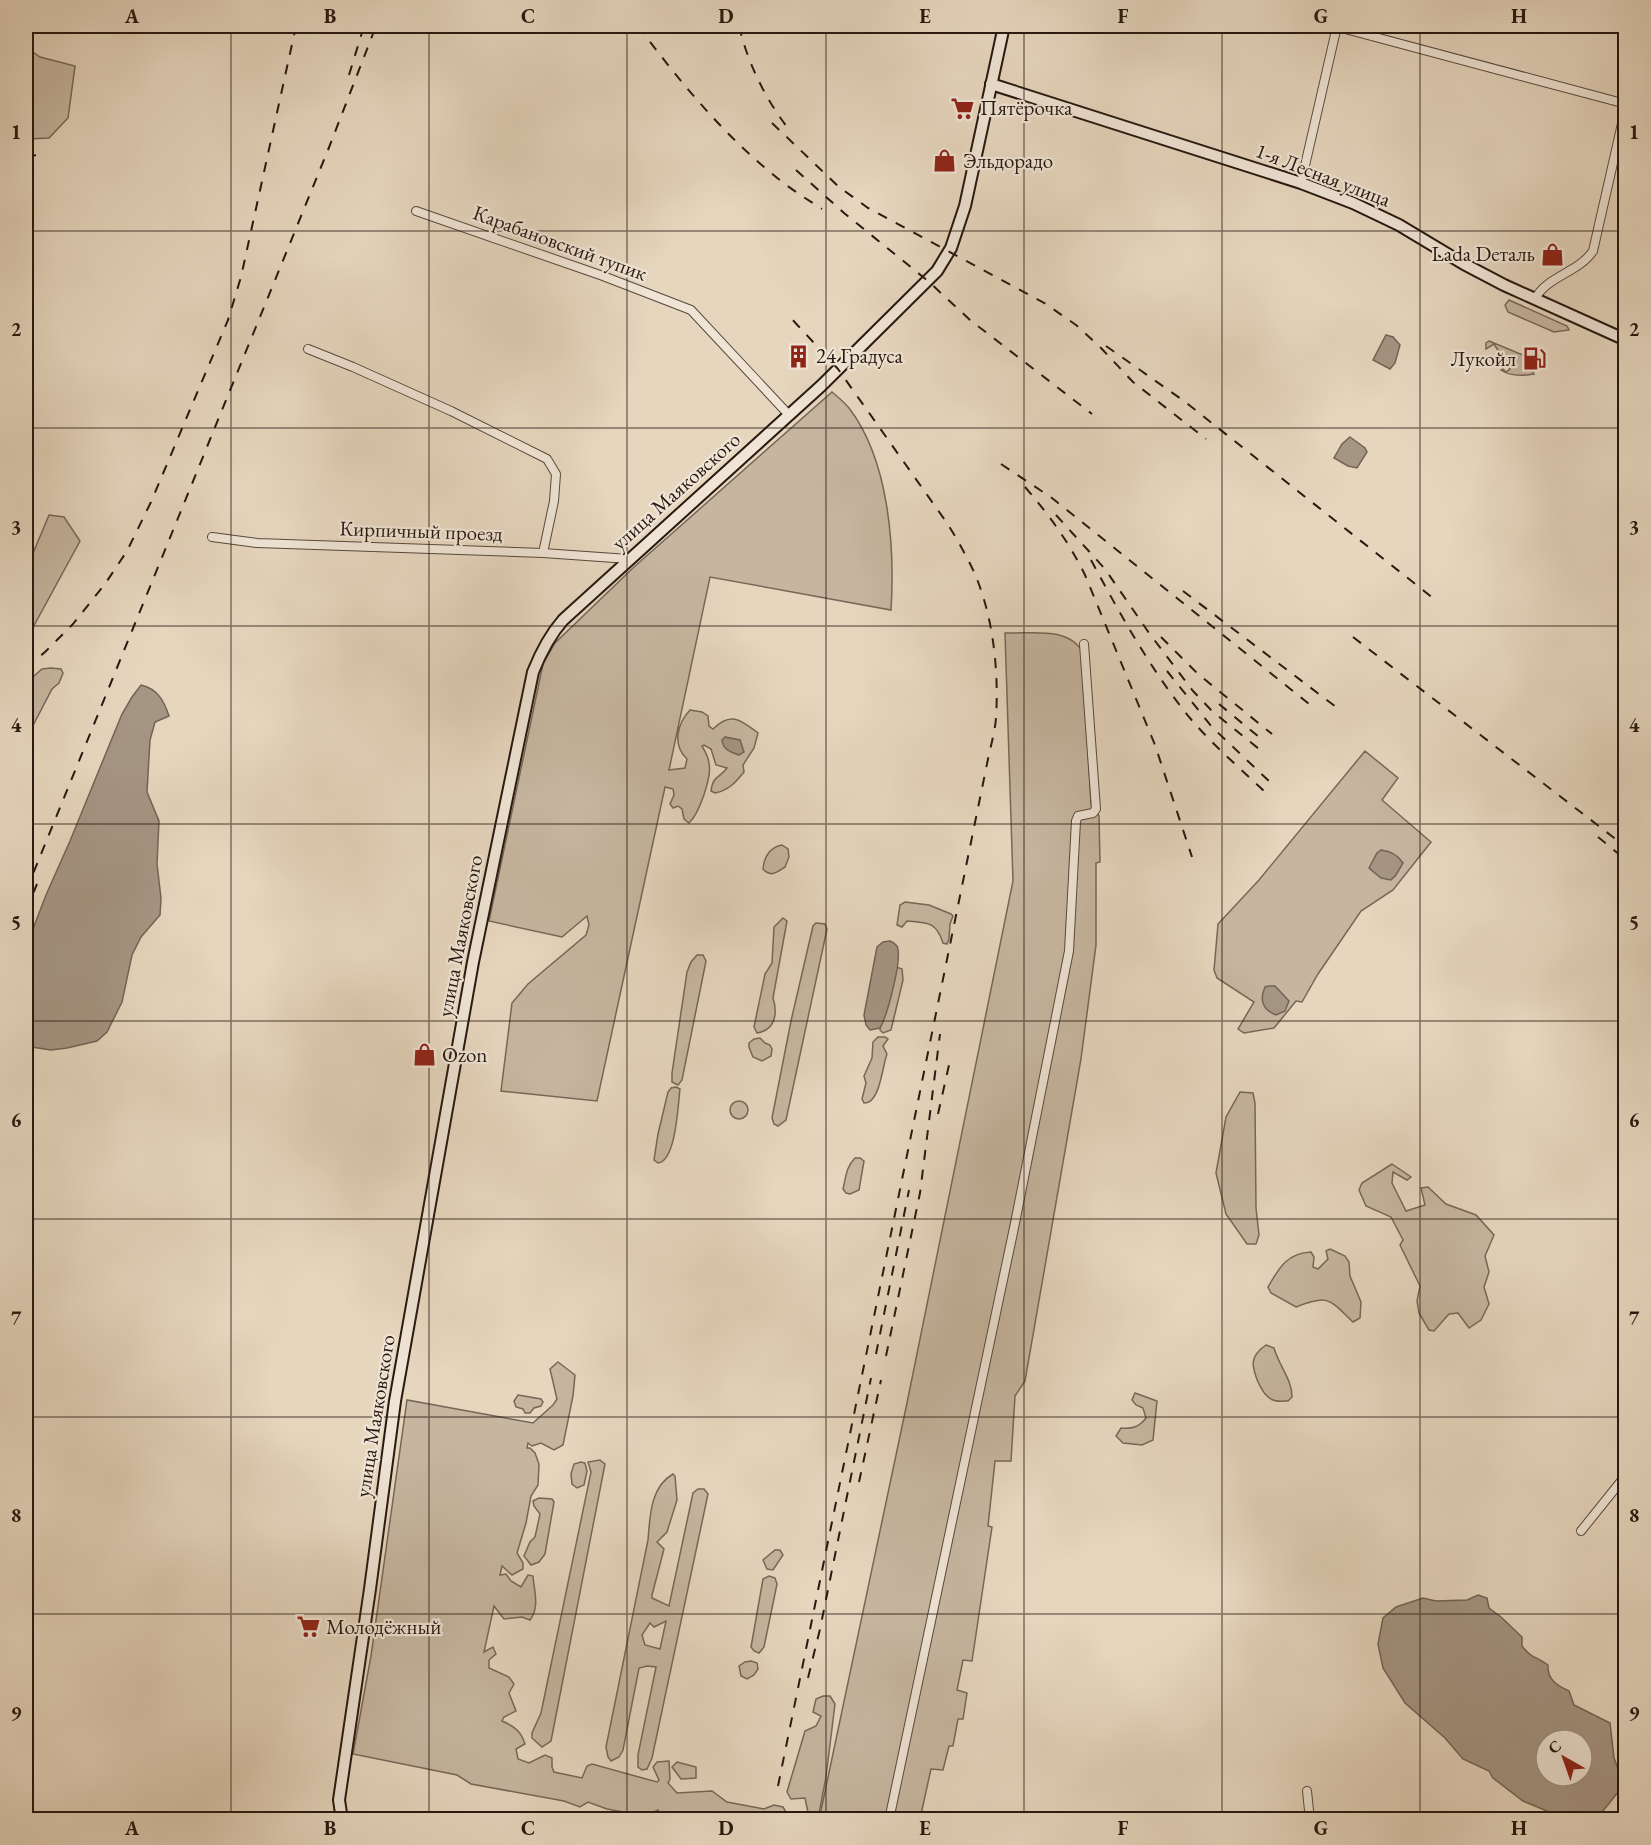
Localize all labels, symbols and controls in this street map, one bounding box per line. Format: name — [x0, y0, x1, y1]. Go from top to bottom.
text: A — [124, 3, 140, 29]
text: B — [324, 3, 336, 29]
text: C — [521, 3, 535, 29]
text: D — [718, 3, 734, 29]
text: E — [919, 3, 931, 29]
text: F — [1118, 3, 1129, 29]
text: G — [1314, 3, 1328, 29]
text: H — [1511, 3, 1527, 29]
place label: Пятёрочка — [980, 94, 1073, 121]
supermarket icon: Пятёрочка — [949, 95, 975, 121]
text: 1 — [11, 119, 21, 145]
text: 1 — [1629, 119, 1639, 145]
street label: 1-я Лесная улица — [1252, 136, 1395, 213]
place label: Эльдорадо — [963, 147, 1053, 174]
shop icon: Эльдорадо — [932, 148, 958, 174]
street label: Карабановский тупик — [470, 199, 651, 287]
place label: Lada Dеталь — [1432, 240, 1535, 267]
shop icon: Lada Dеталь — [1540, 241, 1566, 267]
text: 2 — [11, 316, 22, 342]
text: 2 — [1629, 316, 1640, 342]
place label: 24 Градуса — [816, 342, 903, 369]
building icon: 24 Градуса — [785, 343, 811, 369]
place label: Лукойл — [1451, 345, 1516, 372]
fuel station icon: Лукойл — [1521, 346, 1547, 372]
street label: улица Маяковского — [606, 426, 746, 556]
text: 3 — [11, 514, 21, 540]
street label: Кирпичный проезд — [339, 514, 504, 547]
text: 3 — [1629, 514, 1639, 540]
text: 4 — [11, 712, 22, 738]
text: 4 — [1629, 712, 1640, 738]
street label: улица Маяковского — [431, 853, 488, 1019]
text: 5 — [11, 909, 21, 935]
text: 5 — [1629, 909, 1639, 935]
place label: Ozon — [442, 1041, 487, 1068]
shop icon: Ozon — [411, 1042, 437, 1068]
text: 6 — [11, 1107, 22, 1133]
text: 6 — [1629, 1107, 1640, 1133]
text: 7 — [11, 1305, 22, 1331]
text: 7 — [1629, 1305, 1640, 1331]
street label: улица Маяковского — [348, 1333, 401, 1499]
text: 8 — [11, 1502, 21, 1528]
text: 8 — [1629, 1502, 1639, 1528]
place label: Молодёжный — [326, 1613, 441, 1640]
supermarket icon: Молодёжный — [295, 1614, 321, 1640]
text: 9 — [11, 1700, 22, 1726]
text: 9 — [1629, 1700, 1640, 1726]
north arrow — [1534, 1728, 1594, 1788]
text: С — [1544, 1735, 1566, 1759]
text: A — [124, 1815, 140, 1841]
text: B — [324, 1815, 336, 1841]
text: C — [521, 1815, 535, 1841]
text: D — [718, 1815, 734, 1841]
text: E — [919, 1815, 931, 1841]
text: F — [1118, 1815, 1129, 1841]
text: G — [1314, 1815, 1328, 1841]
text: H — [1511, 1815, 1527, 1841]

